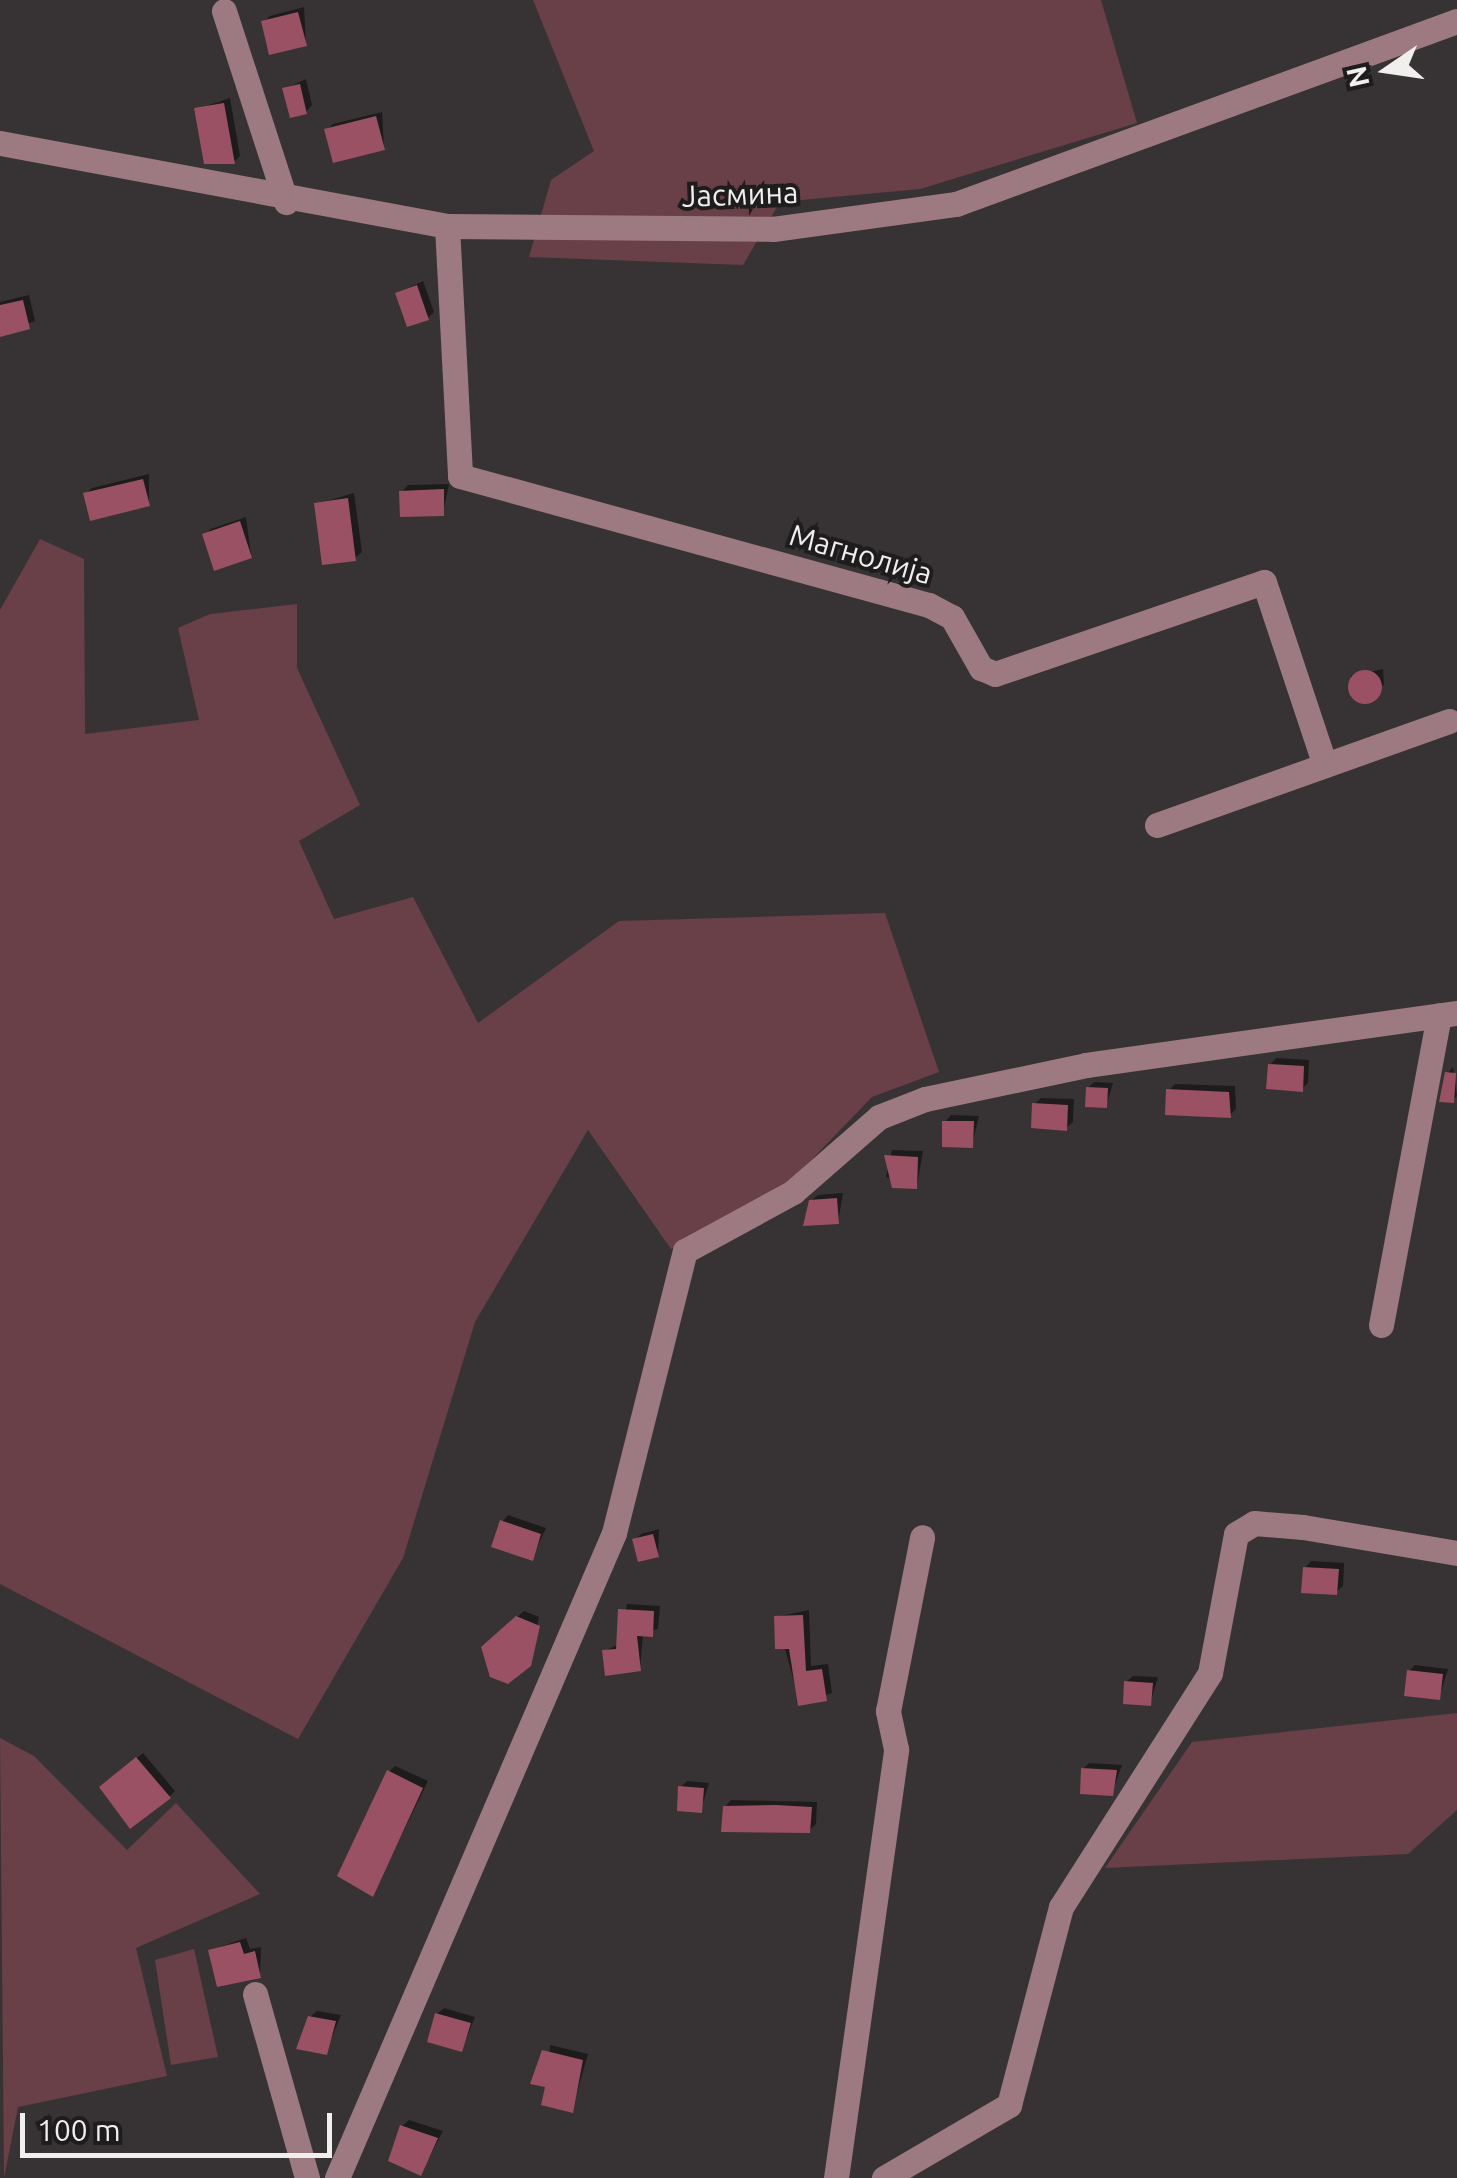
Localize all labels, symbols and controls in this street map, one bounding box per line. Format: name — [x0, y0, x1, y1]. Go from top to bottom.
north arrow — [1337, 20, 1437, 120]
text: N — [1340, 63, 1375, 91]
street label: Јасмина — [681, 174, 799, 214]
street label: Магнолија — [786, 516, 936, 592]
scale bar — [25, 2093, 338, 2155]
text: 100 m — [37, 2113, 121, 2147]

